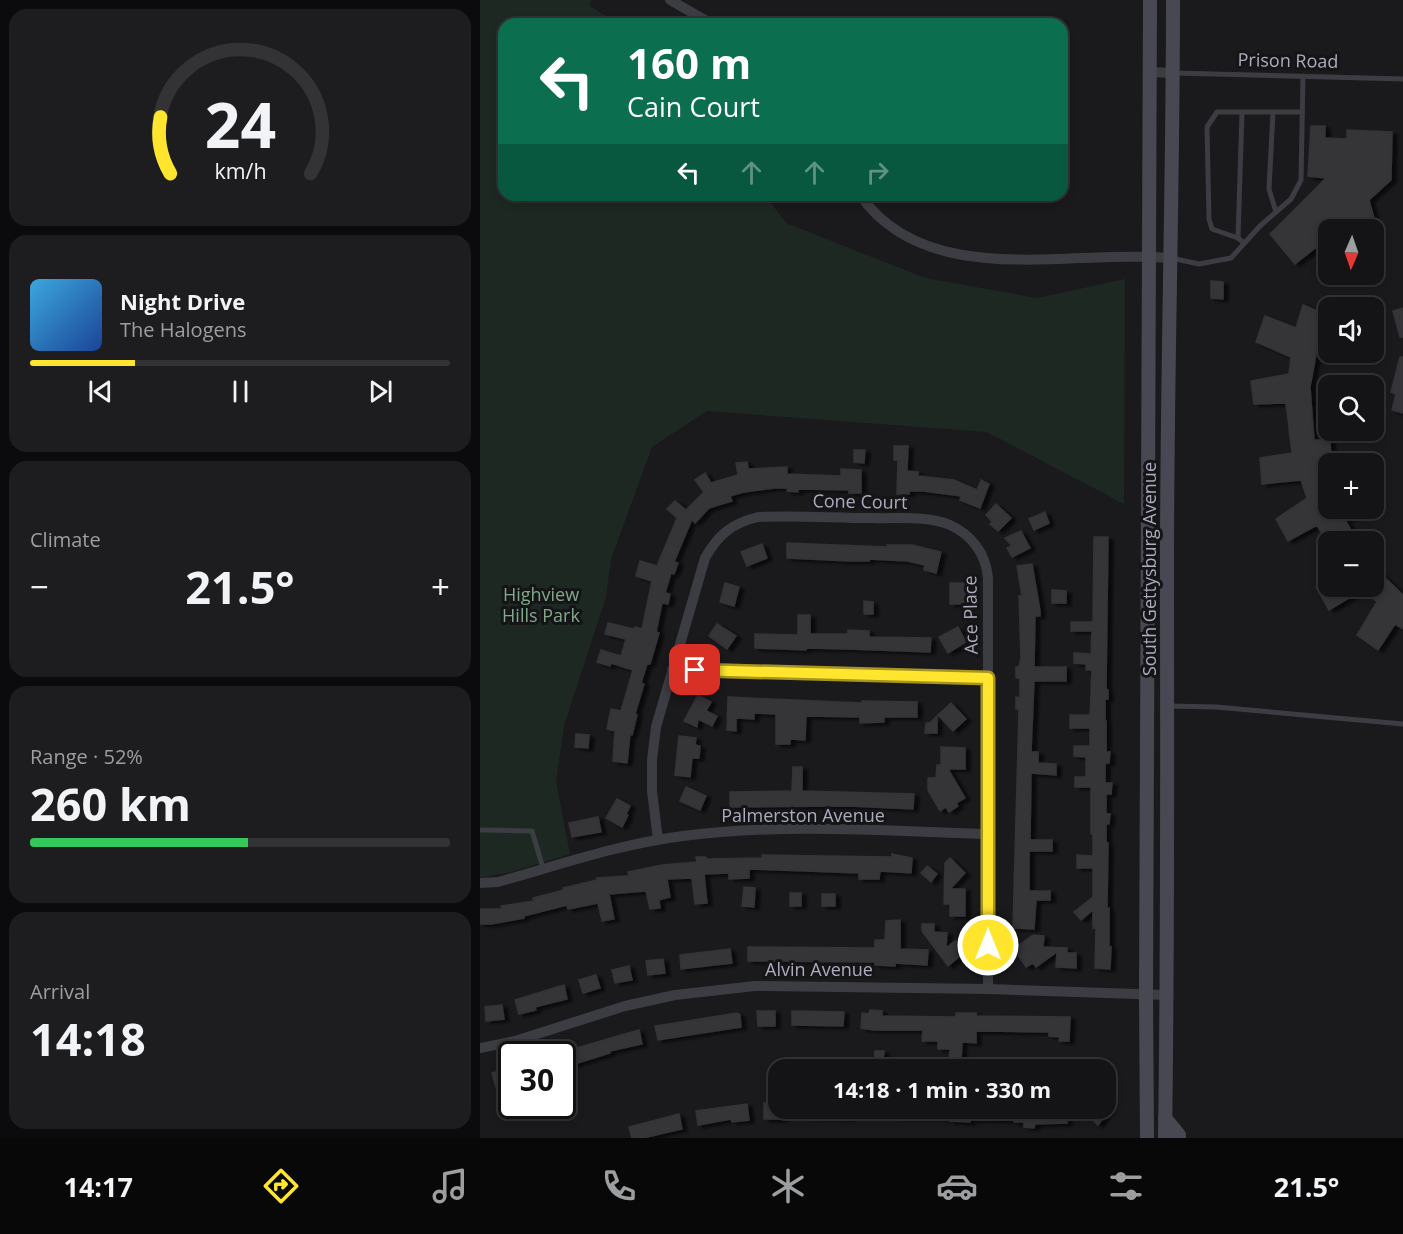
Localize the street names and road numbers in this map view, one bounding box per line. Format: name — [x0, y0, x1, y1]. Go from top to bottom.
street label: Prison Road — [1237, 47, 1339, 73]
street label: South Gettysburg Avenue — [1137, 462, 1161, 676]
street label: Cone Court — [812, 488, 908, 514]
street label: Ace Place — [957, 575, 983, 655]
street label: Palmerston Avenue — [721, 803, 885, 827]
street label: Alvin Avenue — [765, 957, 873, 981]

